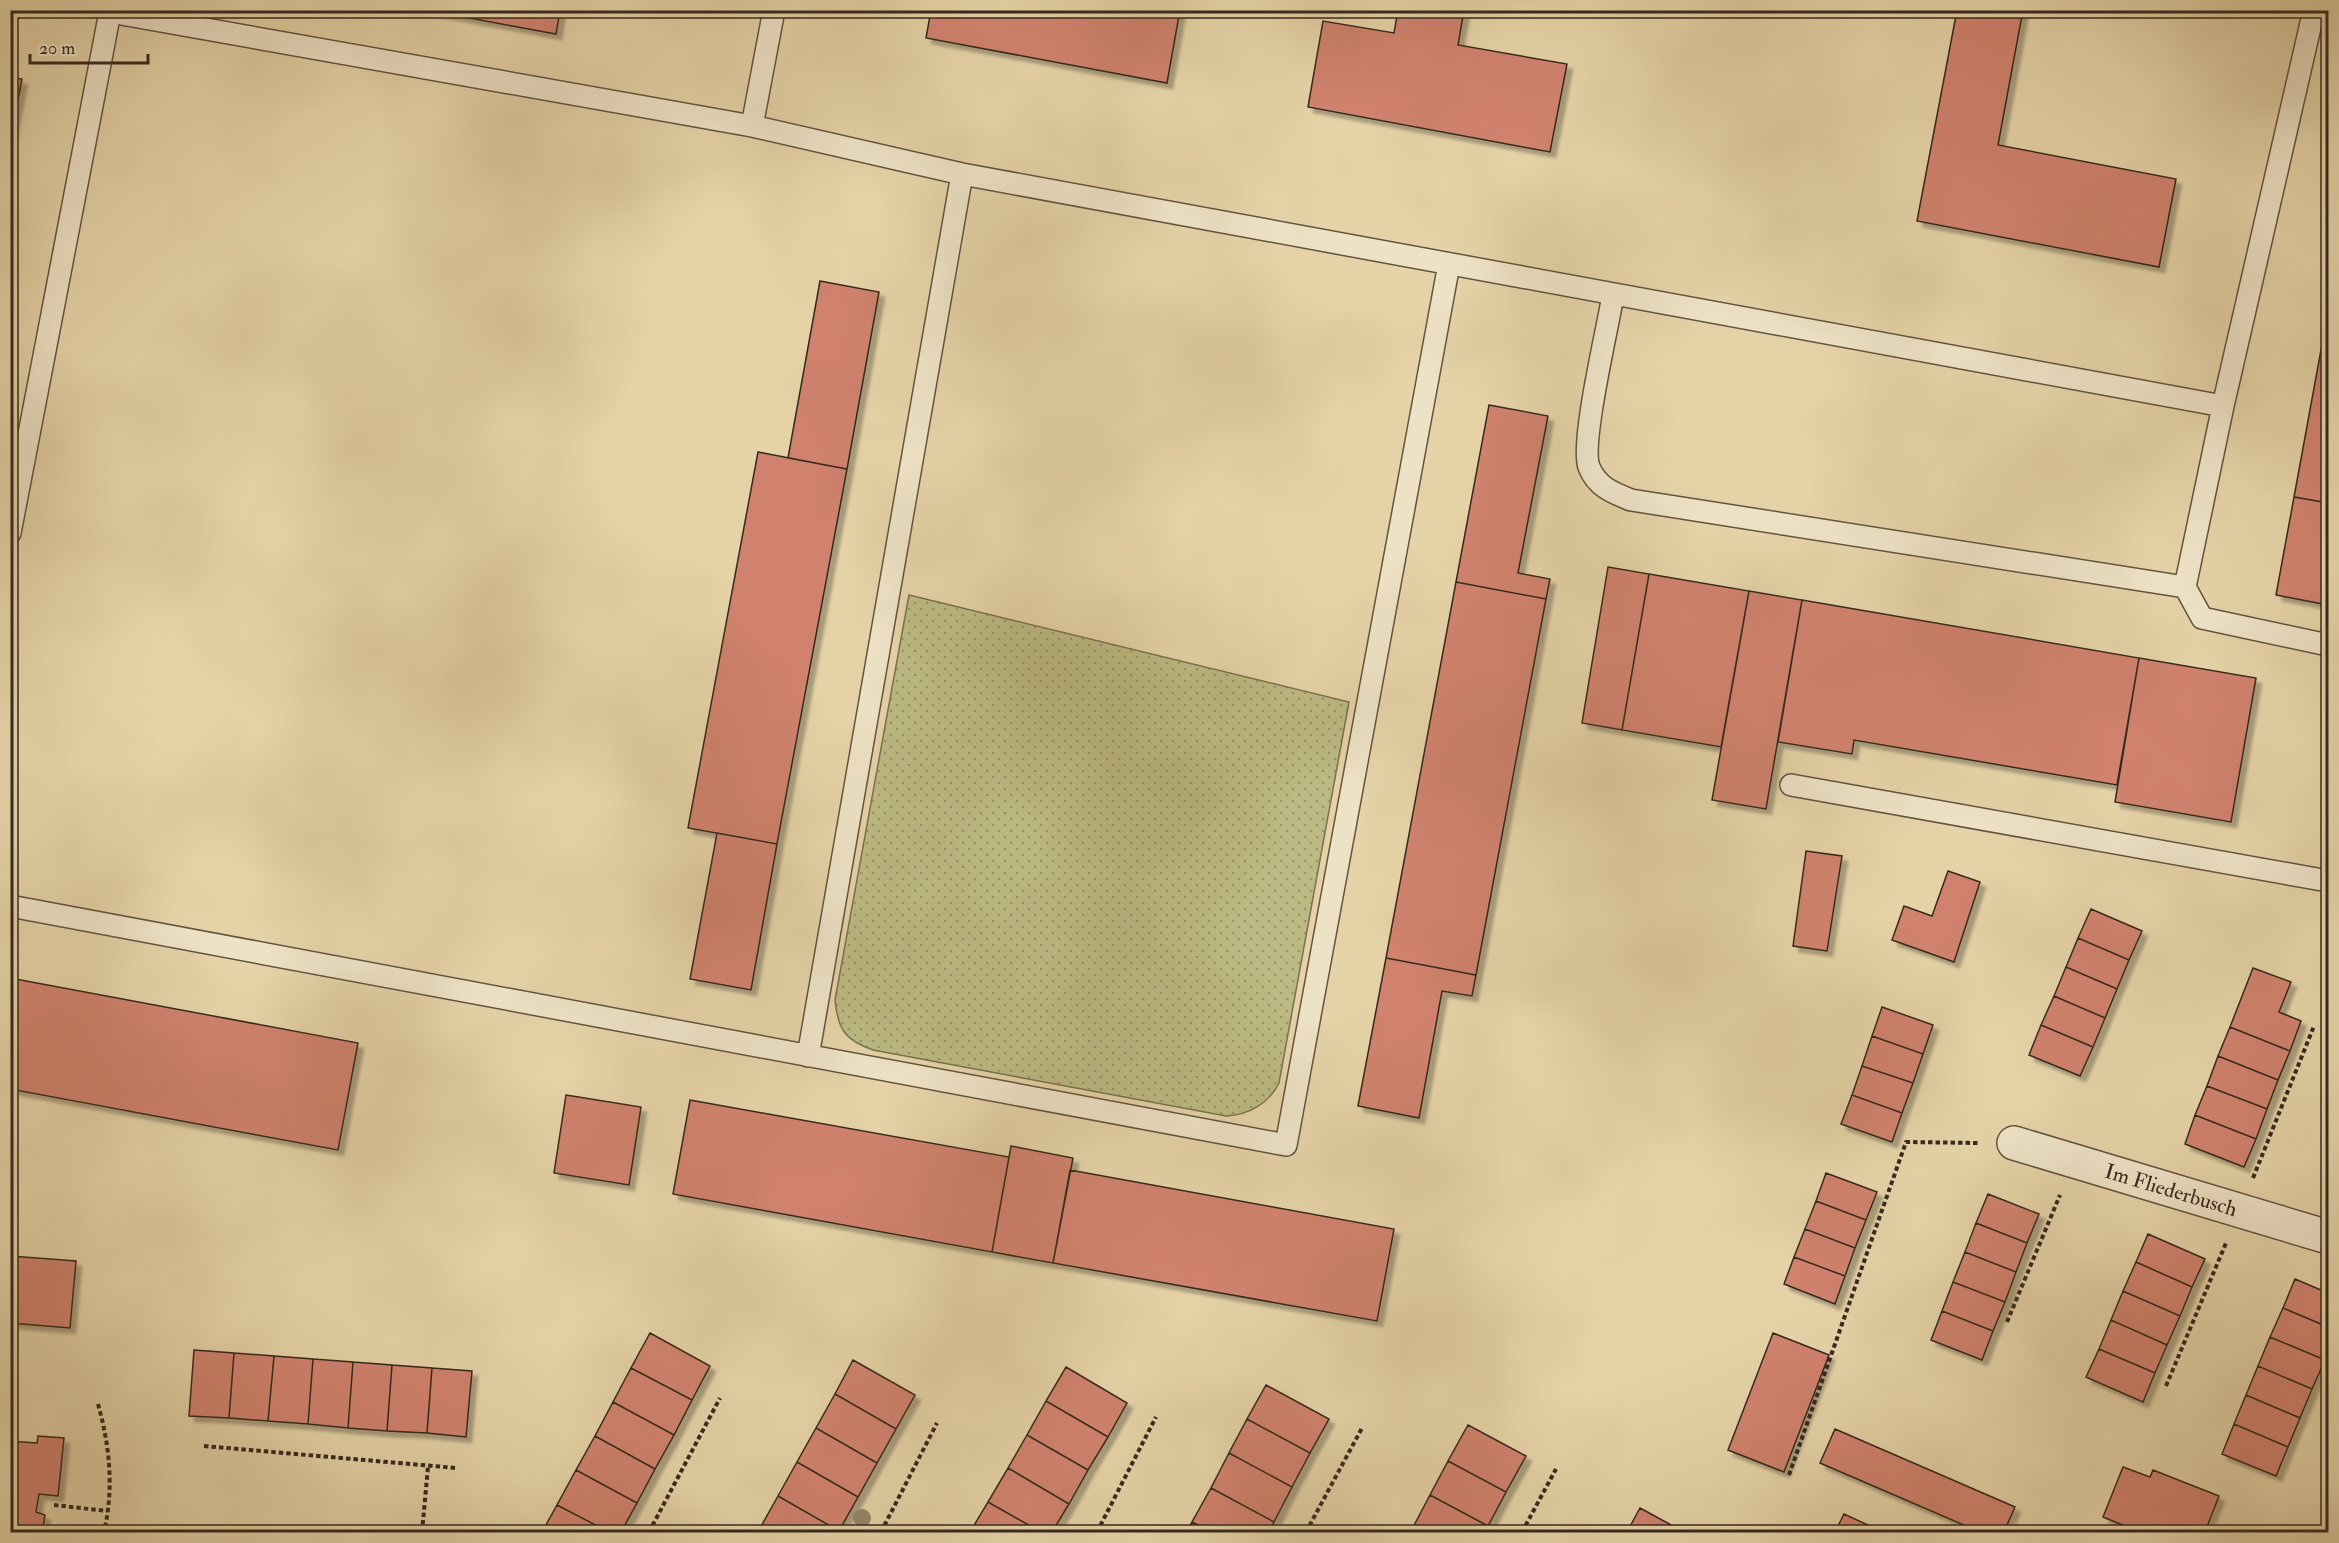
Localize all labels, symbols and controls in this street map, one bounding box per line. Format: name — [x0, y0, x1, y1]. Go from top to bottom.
scale bar — [30, 27, 148, 65]
text: 20 m — [39, 37, 75, 60]
street label: Im Fliederbusch — [2102, 1158, 2240, 1223]

